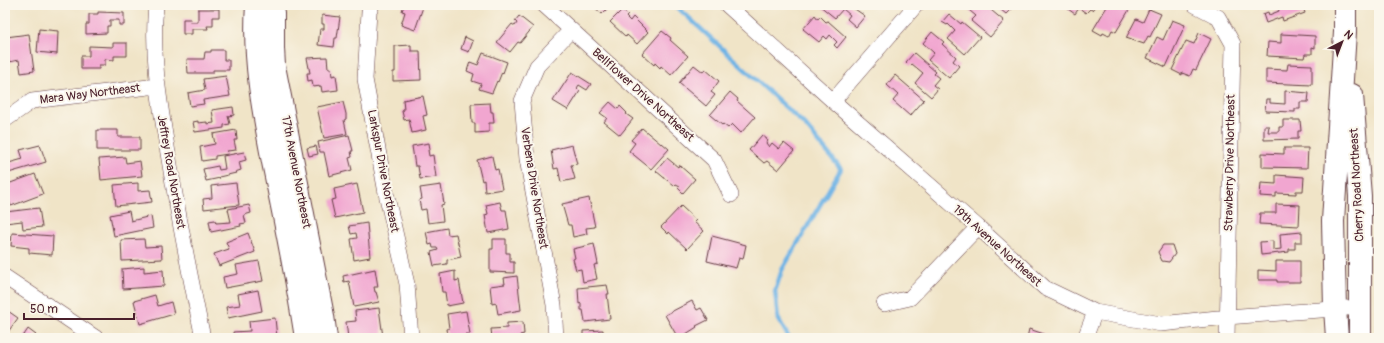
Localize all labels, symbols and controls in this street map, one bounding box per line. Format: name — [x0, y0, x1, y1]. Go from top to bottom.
north arrow — [1322, 22, 1362, 62]
text: N — [1341, 28, 1356, 43]
street label: Bellflower Drive Northeast — [589, 45, 697, 145]
street label: Mara Way Northeast — [39, 80, 141, 108]
street label: Strawberry Drive Northeast — [1221, 94, 1239, 232]
street label: Larkspur Drive Northeast — [364, 108, 402, 234]
street label: Jeffrey Road Northeast — [154, 114, 188, 230]
street label: 17th Avenue Northeast — [278, 114, 314, 230]
street label: Verbena Drive Northeast — [517, 126, 551, 250]
street label: Cherry Road Northeast — [1347, 128, 1367, 242]
street label: 19th Avenue Northeast — [949, 202, 1045, 290]
scale bar — [24, 295, 134, 321]
text: 50 m — [30, 302, 58, 317]

